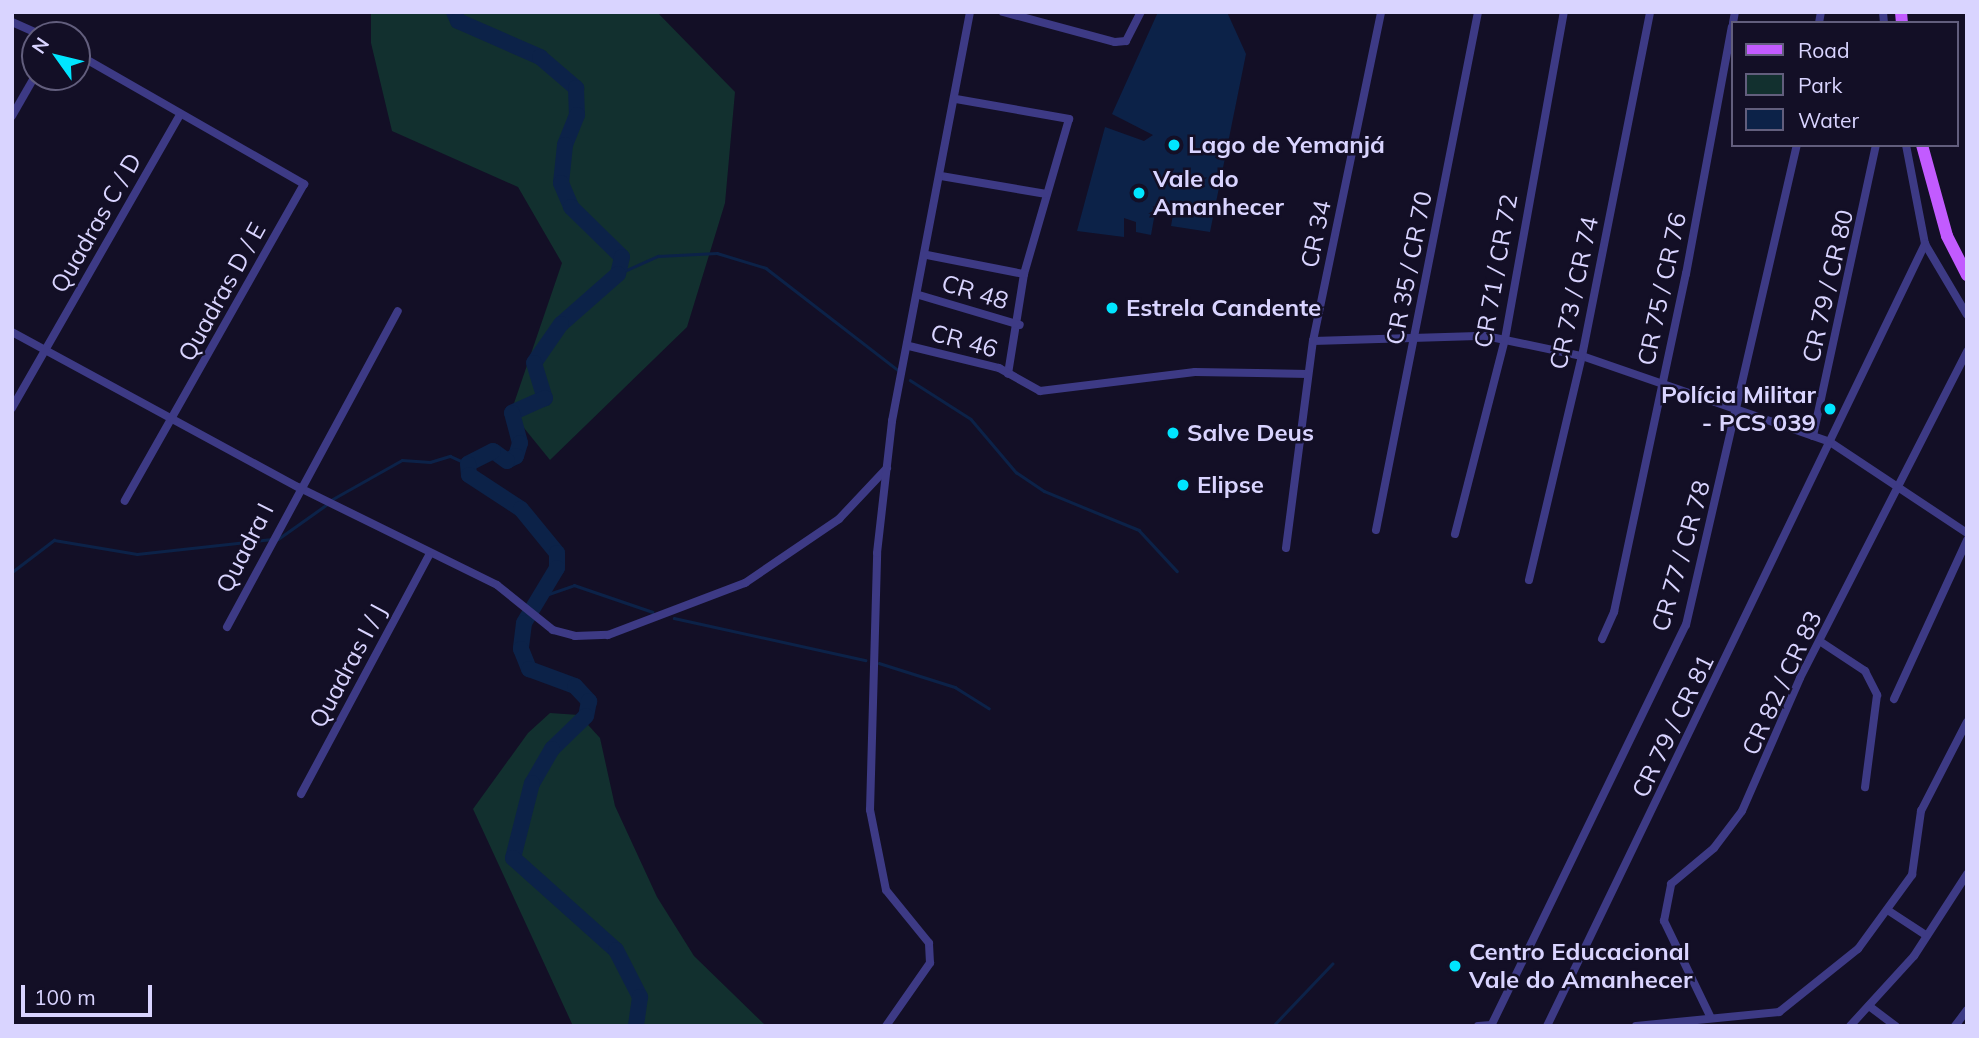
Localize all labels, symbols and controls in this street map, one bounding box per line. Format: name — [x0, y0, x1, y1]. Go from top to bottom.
north arrow — [21, 21, 91, 91]
legend — [1730, 21, 1958, 147]
text: N — [26, 33, 54, 58]
text: Road — [1798, 37, 1849, 63]
text: Park — [1798, 72, 1842, 98]
text: Water — [1798, 107, 1859, 133]
place label: Lago de Yemanjá — [1188, 131, 1385, 159]
marker: Lago de Yemanjá — [1166, 137, 1182, 153]
street label: Quadras C / D — [45, 148, 147, 298]
place label: Vale do Amanhecer — [1153, 165, 1284, 221]
marker: Vale do Amanhecer — [1131, 185, 1147, 201]
street label: CR 35 / CR 70 — [1380, 189, 1438, 347]
street label: CR 71 / CR 72 — [1468, 192, 1524, 350]
street label: CR 34 — [1295, 198, 1337, 270]
street label: CR 79 / CR 80 — [1796, 207, 1860, 365]
street label: CR 75 / CR 76 — [1632, 210, 1692, 368]
street label: CR 73 / CR 74 — [1544, 214, 1604, 372]
street label: Quadras D / E — [172, 218, 272, 366]
street label: CR 48 — [938, 268, 1012, 316]
place label: Estrela Candente — [1126, 294, 1321, 322]
marker: Estrela Candente — [1104, 300, 1120, 316]
street label: CR 46 — [927, 318, 1001, 364]
place label: Polícia Militar - PCS 039 — [1661, 381, 1816, 437]
marker: Polícia Militar - PCS 039 — [1822, 401, 1838, 417]
place label: Salve Deus — [1187, 419, 1314, 447]
marker: Salve Deus — [1165, 425, 1181, 441]
place label: Elipse — [1197, 471, 1264, 499]
marker: Elipse — [1175, 477, 1191, 493]
street label: CR 77 / CR 78 — [1646, 477, 1716, 635]
street label: Quadra I — [210, 498, 280, 598]
street label: Quadras I / J — [303, 599, 393, 733]
street label: CR 82 / CR 83 — [1736, 606, 1828, 760]
street label: CR 79 / CR 81 — [1626, 650, 1720, 802]
place label: Centro Educacional Vale do Amanhecer — [1469, 938, 1692, 994]
marker: Centro Educacional Vale do Amanhecer — [1447, 958, 1463, 974]
scale bar — [24, 972, 156, 1016]
text: 100 m — [34, 984, 96, 1010]

